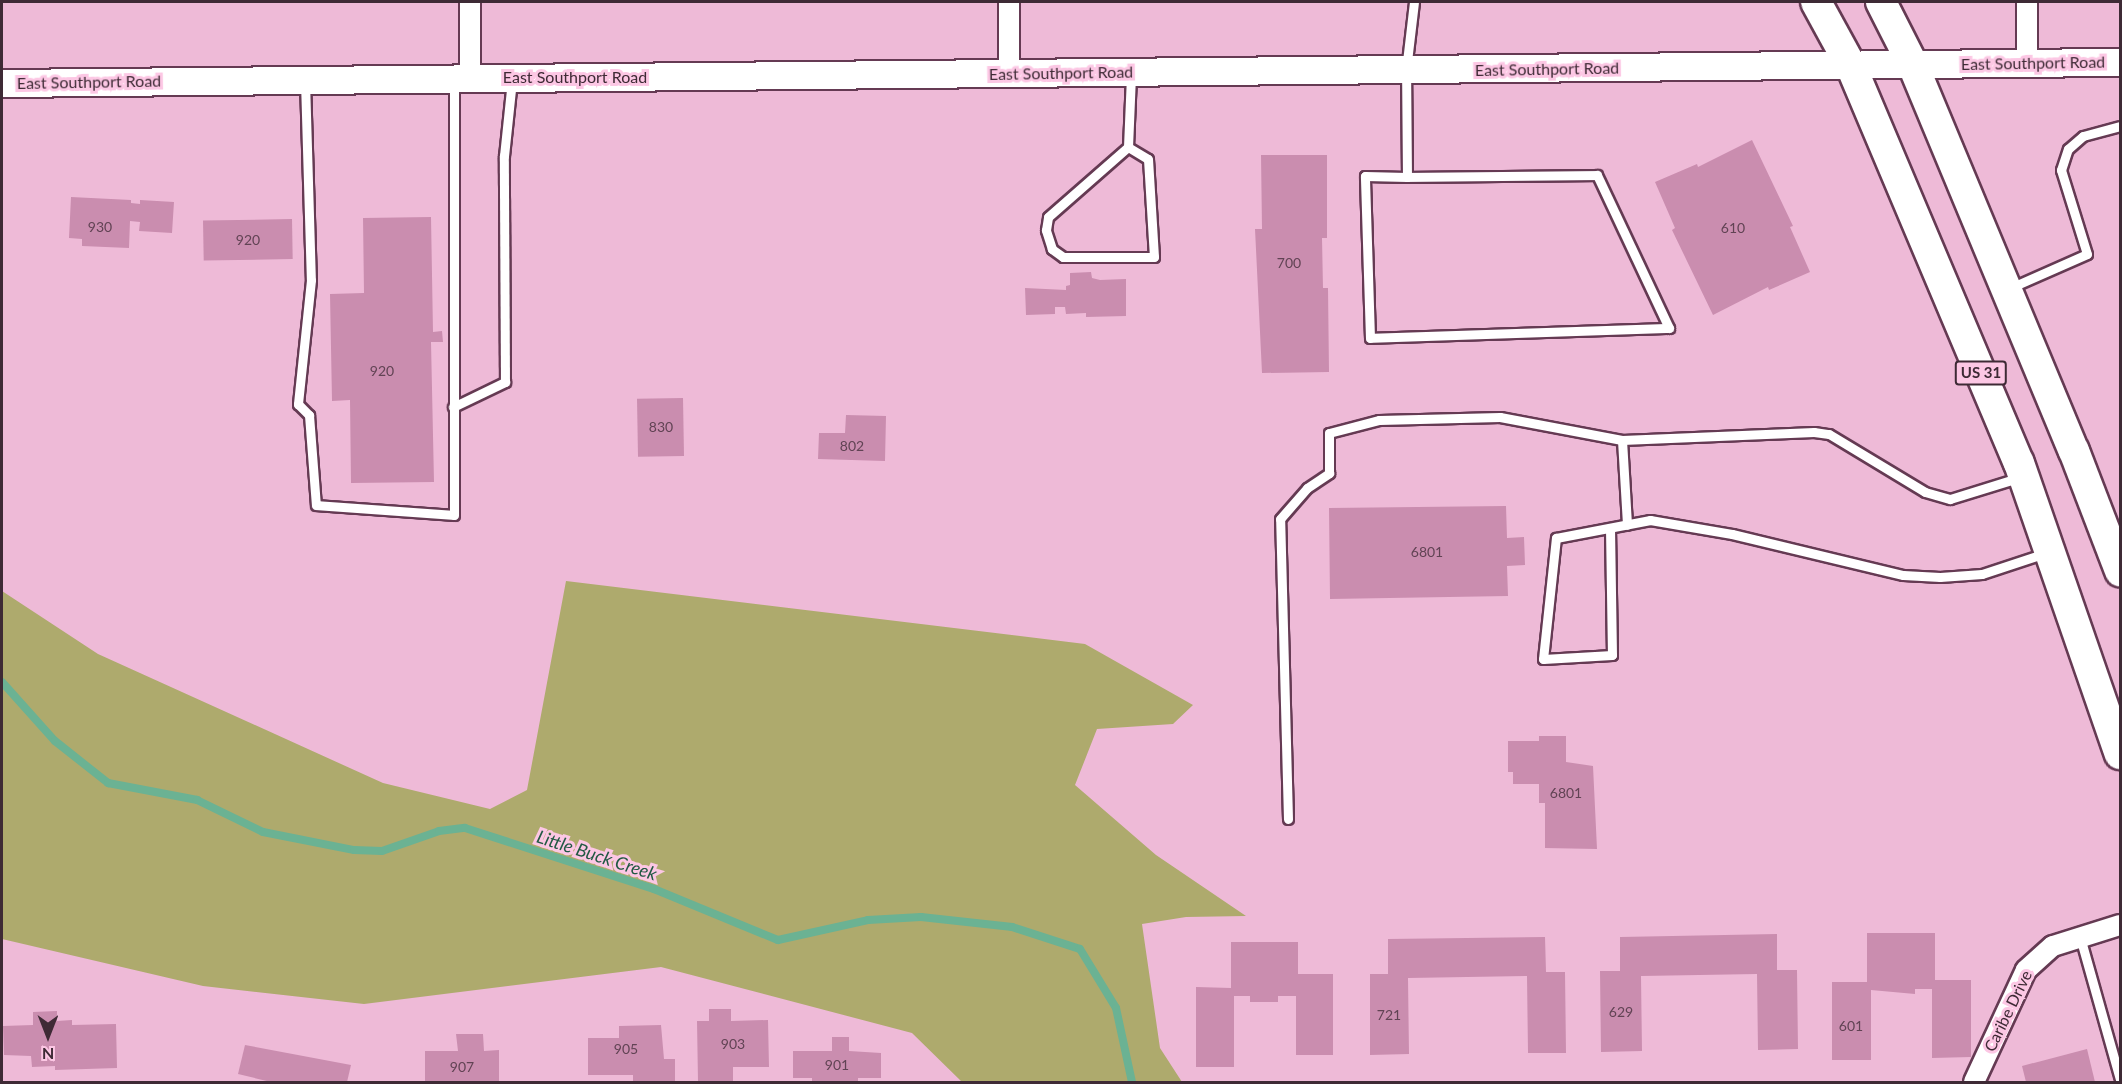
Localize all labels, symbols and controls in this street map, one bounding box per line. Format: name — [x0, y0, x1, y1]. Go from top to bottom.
street label: East Southport Road — [1961, 52, 2105, 74]
street label: East Southport Road — [1475, 58, 1619, 80]
street label: East Southport Road — [989, 62, 1133, 84]
street label: East Southport Road — [503, 67, 647, 87]
street label: East Southport Road — [17, 71, 161, 93]
house number: 930 — [88, 219, 112, 235]
house number: 610 — [1721, 220, 1745, 236]
house number: 920 — [236, 232, 260, 248]
house number: 700 — [1277, 255, 1301, 271]
road number: US 31 — [1954, 361, 2008, 385]
house number: 920 — [370, 363, 394, 379]
house number: 830 — [649, 419, 673, 435]
house number: 802 — [840, 438, 864, 454]
house number: 6801 — [1411, 544, 1443, 560]
house number: 6801 — [1550, 785, 1582, 801]
water label: Little Buck Creek — [534, 825, 660, 885]
street label: Caribe Drive — [1980, 967, 2036, 1055]
house number: 629 — [1609, 1004, 1633, 1020]
north arrow — [18, 1006, 78, 1066]
house number: 721 — [1377, 1007, 1401, 1023]
house number: 601 — [1839, 1018, 1863, 1034]
house number: 903 — [721, 1036, 745, 1052]
house number: 905 — [614, 1041, 638, 1057]
text: N — [42, 1045, 54, 1064]
house number: 901 — [825, 1057, 849, 1073]
house number: 907 — [450, 1059, 474, 1075]

